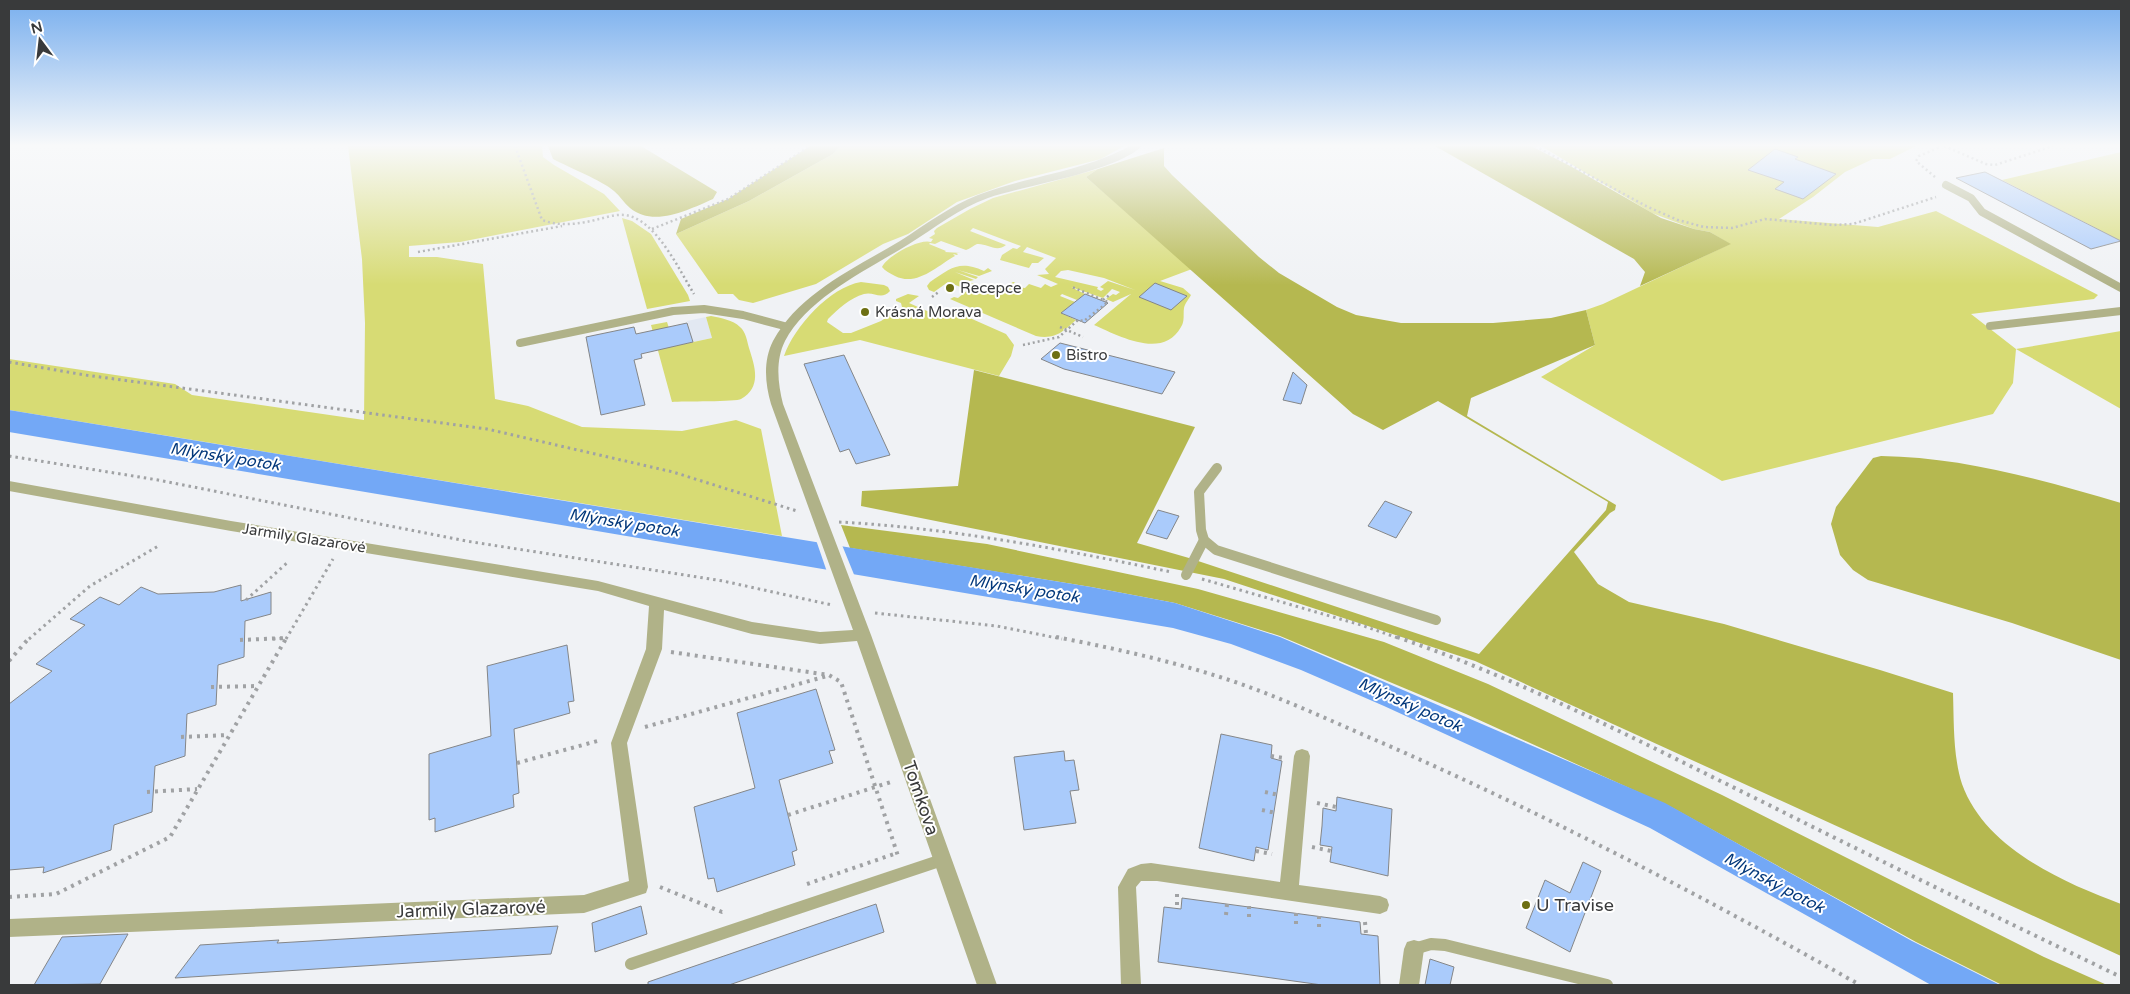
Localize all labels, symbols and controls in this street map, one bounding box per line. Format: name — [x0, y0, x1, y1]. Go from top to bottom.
north arrow — [15, 15, 65, 65]
text: N — [29, 18, 44, 38]
place label: Recepce — [960, 279, 1022, 297]
marker: Recepce — [944, 282, 956, 294]
place label: Krásná Morava — [875, 303, 982, 321]
marker: Krásná Morava — [859, 306, 871, 318]
place label: Bistro — [1066, 346, 1108, 364]
marker: Bistro — [1050, 349, 1062, 361]
water label: Mlýnský potok — [169, 438, 283, 476]
water label: Mlýnský potok — [568, 504, 682, 542]
street label: Jarmily Glazarové — [241, 519, 367, 557]
water label: Mlýnský potok — [968, 570, 1082, 608]
water label: Mlýnský potok — [1355, 673, 1466, 737]
street label: Tomkova — [898, 758, 944, 838]
water label: Mlýnský potok — [1720, 848, 1829, 918]
place label: U Travise — [1536, 894, 1614, 916]
street label: Jarmily Glazarové — [396, 895, 546, 923]
marker: U Travise — [1520, 899, 1532, 911]

